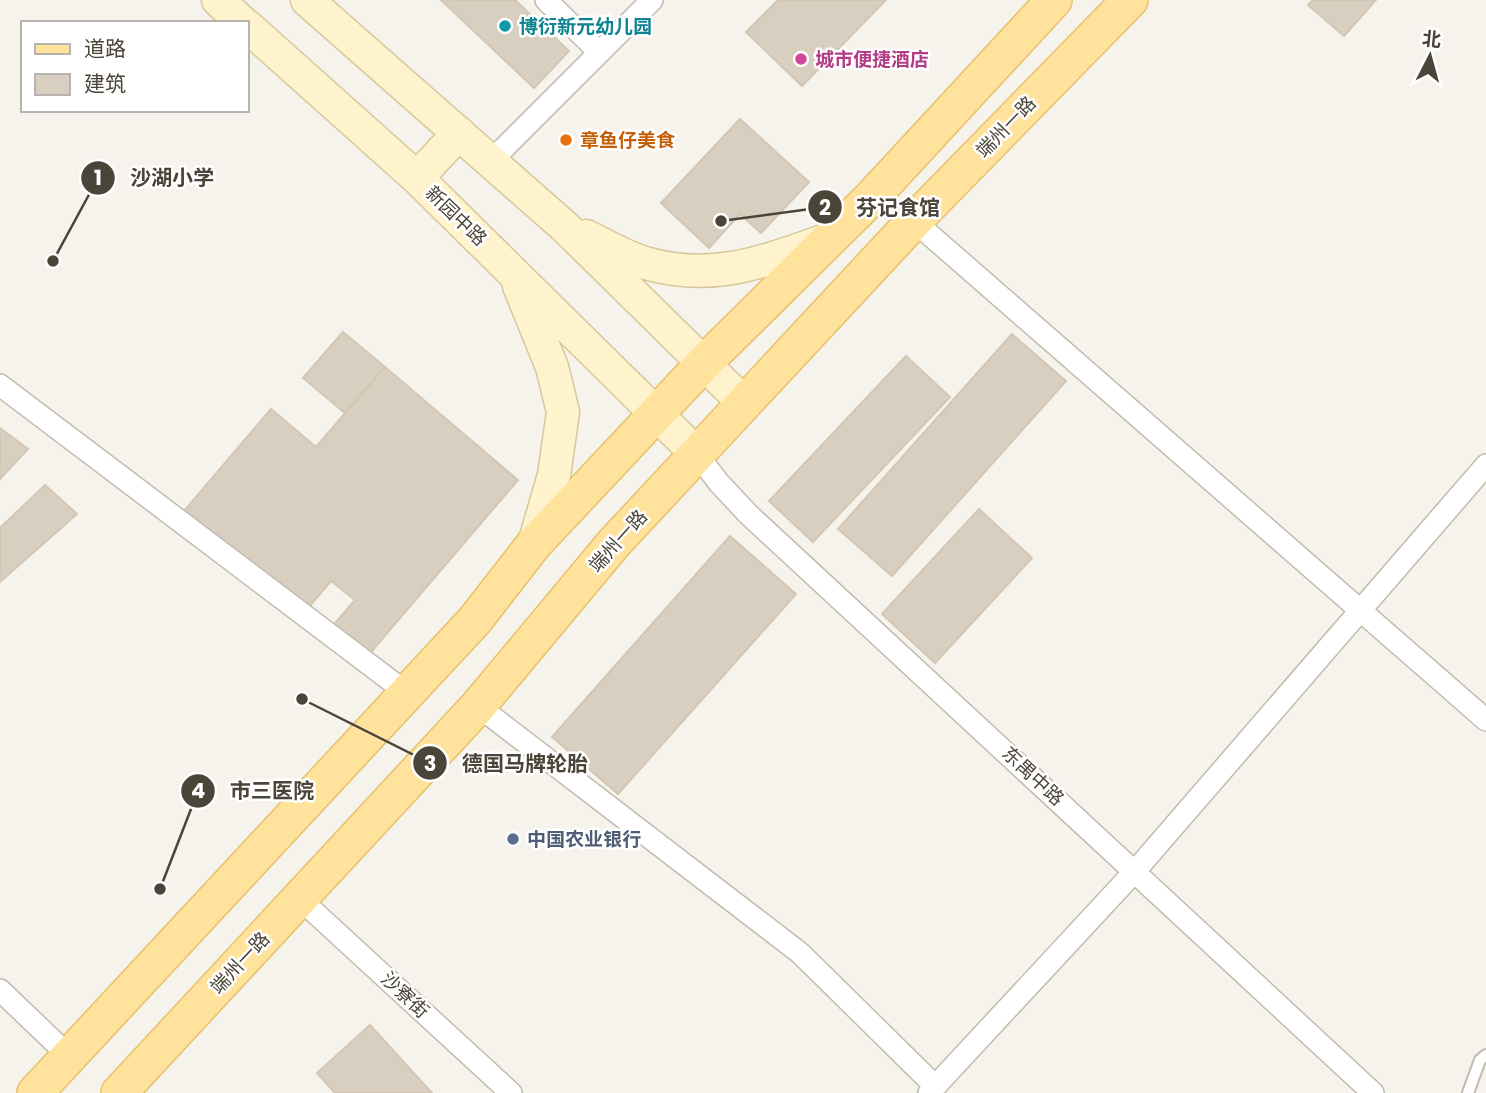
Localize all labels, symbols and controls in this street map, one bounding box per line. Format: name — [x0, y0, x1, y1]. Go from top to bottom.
place label: 博衍新元幼儿园 — [519, 13, 652, 40]
marker: 博衍新元幼儿园 — [497, 18, 513, 34]
legend — [21, 21, 248, 112]
north arrow — [1395, 21, 1465, 91]
text: 北 — [1421, 25, 1443, 54]
text: 道路 — [84, 34, 126, 63]
place label: 城市便捷酒店 — [815, 46, 929, 73]
marker: 城市便捷酒店 — [793, 51, 809, 67]
text: 建筑 — [84, 69, 126, 98]
street label: 端州一路 — [970, 90, 1042, 164]
place label: 章鱼仔美食 — [580, 127, 676, 154]
marker: 章鱼仔美食 — [558, 132, 574, 148]
callout: 沙湖小学 — [81, 157, 228, 199]
text: 1 — [94, 163, 102, 192]
text: 沙湖小学 — [130, 163, 214, 192]
street label: 新园中路 — [419, 180, 493, 252]
callout: 芬记食馆 — [807, 186, 954, 228]
text: 2 — [819, 193, 831, 222]
text: 芬记食馆 — [856, 193, 940, 222]
street label: 端州一路 — [583, 504, 653, 578]
street label: 东禺中路 — [996, 740, 1070, 812]
callout: 德国马牌轮胎 — [413, 742, 602, 784]
text: 3 — [424, 749, 436, 778]
text: 德国马牌轮胎 — [462, 749, 588, 778]
callout: 市三医院 — [181, 770, 328, 812]
text: 4 — [191, 776, 205, 805]
text: 市三医院 — [230, 776, 314, 805]
place label: 中国农业银行 — [527, 826, 641, 853]
marker: 中国农业银行 — [505, 831, 521, 847]
street label: 端州一路 — [204, 926, 276, 1000]
street label: 沙寮街 — [375, 966, 435, 1024]

